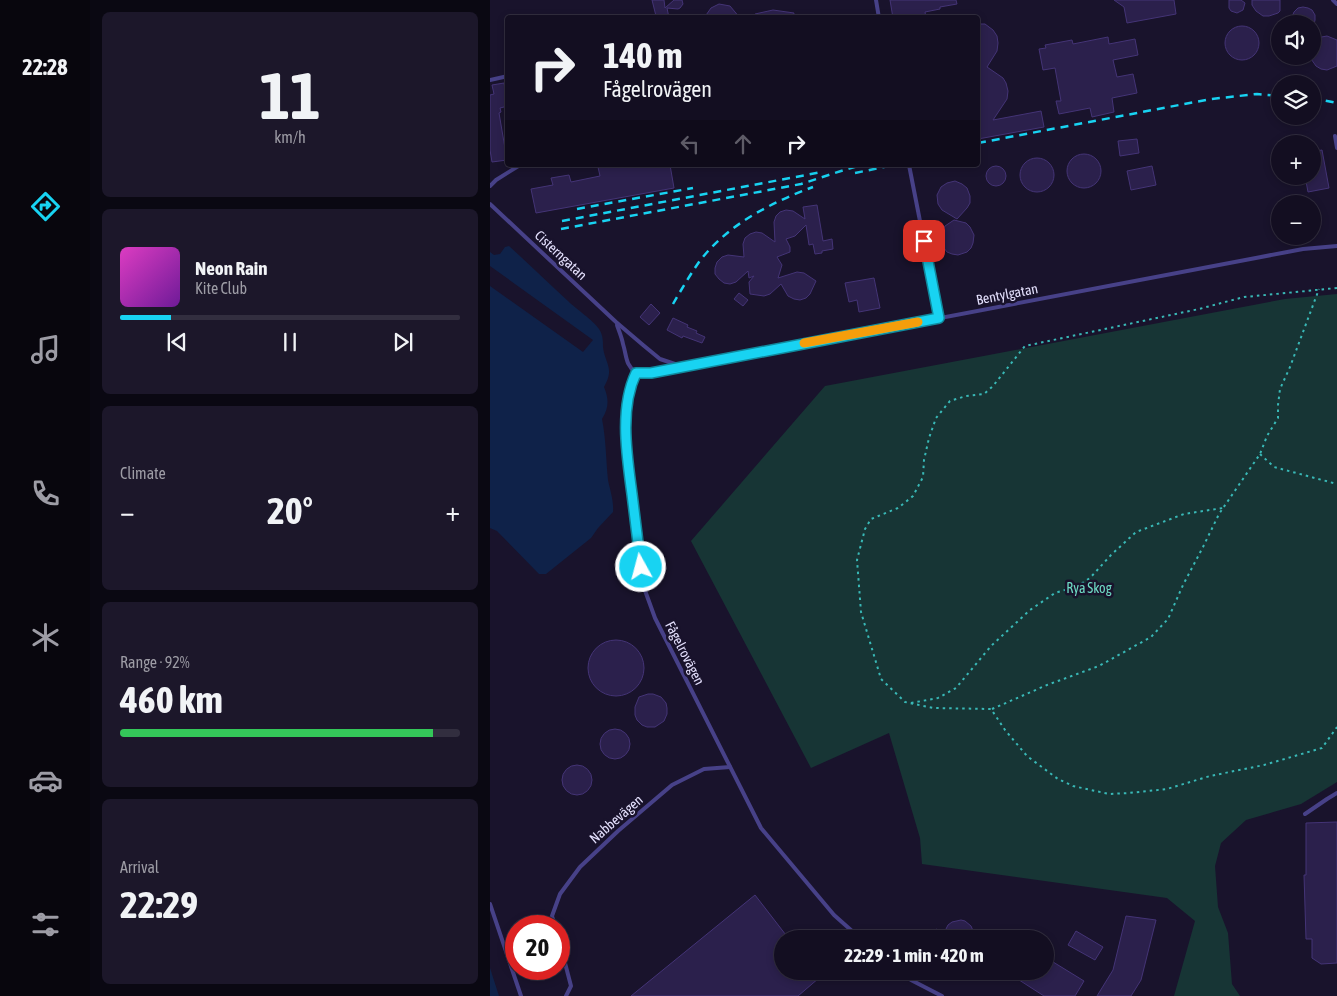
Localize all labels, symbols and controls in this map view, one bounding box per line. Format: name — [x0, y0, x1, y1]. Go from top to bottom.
map controls — [1271, 15, 1321, 245]
button: sound — [1271, 15, 1321, 65]
icon: right — [520, 35, 585, 100]
text: 140 m — [603, 35, 682, 75]
text: 22:28 — [22, 54, 68, 80]
text: 11 — [259, 58, 321, 133]
button: layers — [1271, 75, 1321, 125]
text: Fågelrovägen — [603, 76, 712, 102]
text: km/h — [274, 128, 306, 146]
icon: left — [676, 130, 704, 158]
icon: ahead — [729, 130, 757, 158]
icon: right — [782, 130, 810, 158]
button: + — [1271, 135, 1321, 185]
icon: directions — [28, 189, 63, 224]
button: − — [1271, 195, 1321, 245]
pin — [903, 220, 945, 262]
street label: Cisterngatan — [532, 227, 590, 283]
icon: arrive — [910, 227, 938, 255]
text: Neon Rain — [195, 257, 267, 279]
text: Kite Club — [195, 279, 247, 297]
street label: Bentylgatan — [975, 280, 1039, 308]
icon: previous — [163, 328, 191, 356]
icon: pause — [276, 328, 304, 356]
icon: next — [389, 328, 417, 356]
icon: music — [28, 332, 63, 367]
text: Climate — [120, 464, 166, 482]
icon: phone — [28, 476, 63, 511]
text: 20° — [267, 489, 313, 532]
text: − — [120, 495, 135, 527]
text: + — [445, 495, 460, 527]
position arrow — [614, 540, 666, 592]
park label: Rya Skog — [1066, 580, 1112, 596]
street label: Fågelrovägen — [662, 619, 708, 687]
icon: climate — [28, 620, 63, 655]
text: Range · 92% — [120, 653, 190, 671]
text: 460 km — [120, 678, 223, 721]
icon: car — [28, 763, 63, 798]
street label: Nabbevägen — [586, 792, 646, 846]
text: Arrival — [120, 858, 159, 876]
text: 22:29 — [120, 883, 198, 926]
icon: filters — [28, 907, 63, 942]
speed limit sign: 20 — [505, 915, 570, 980]
text: 22:29 · 1 min · 420 m — [844, 944, 984, 966]

